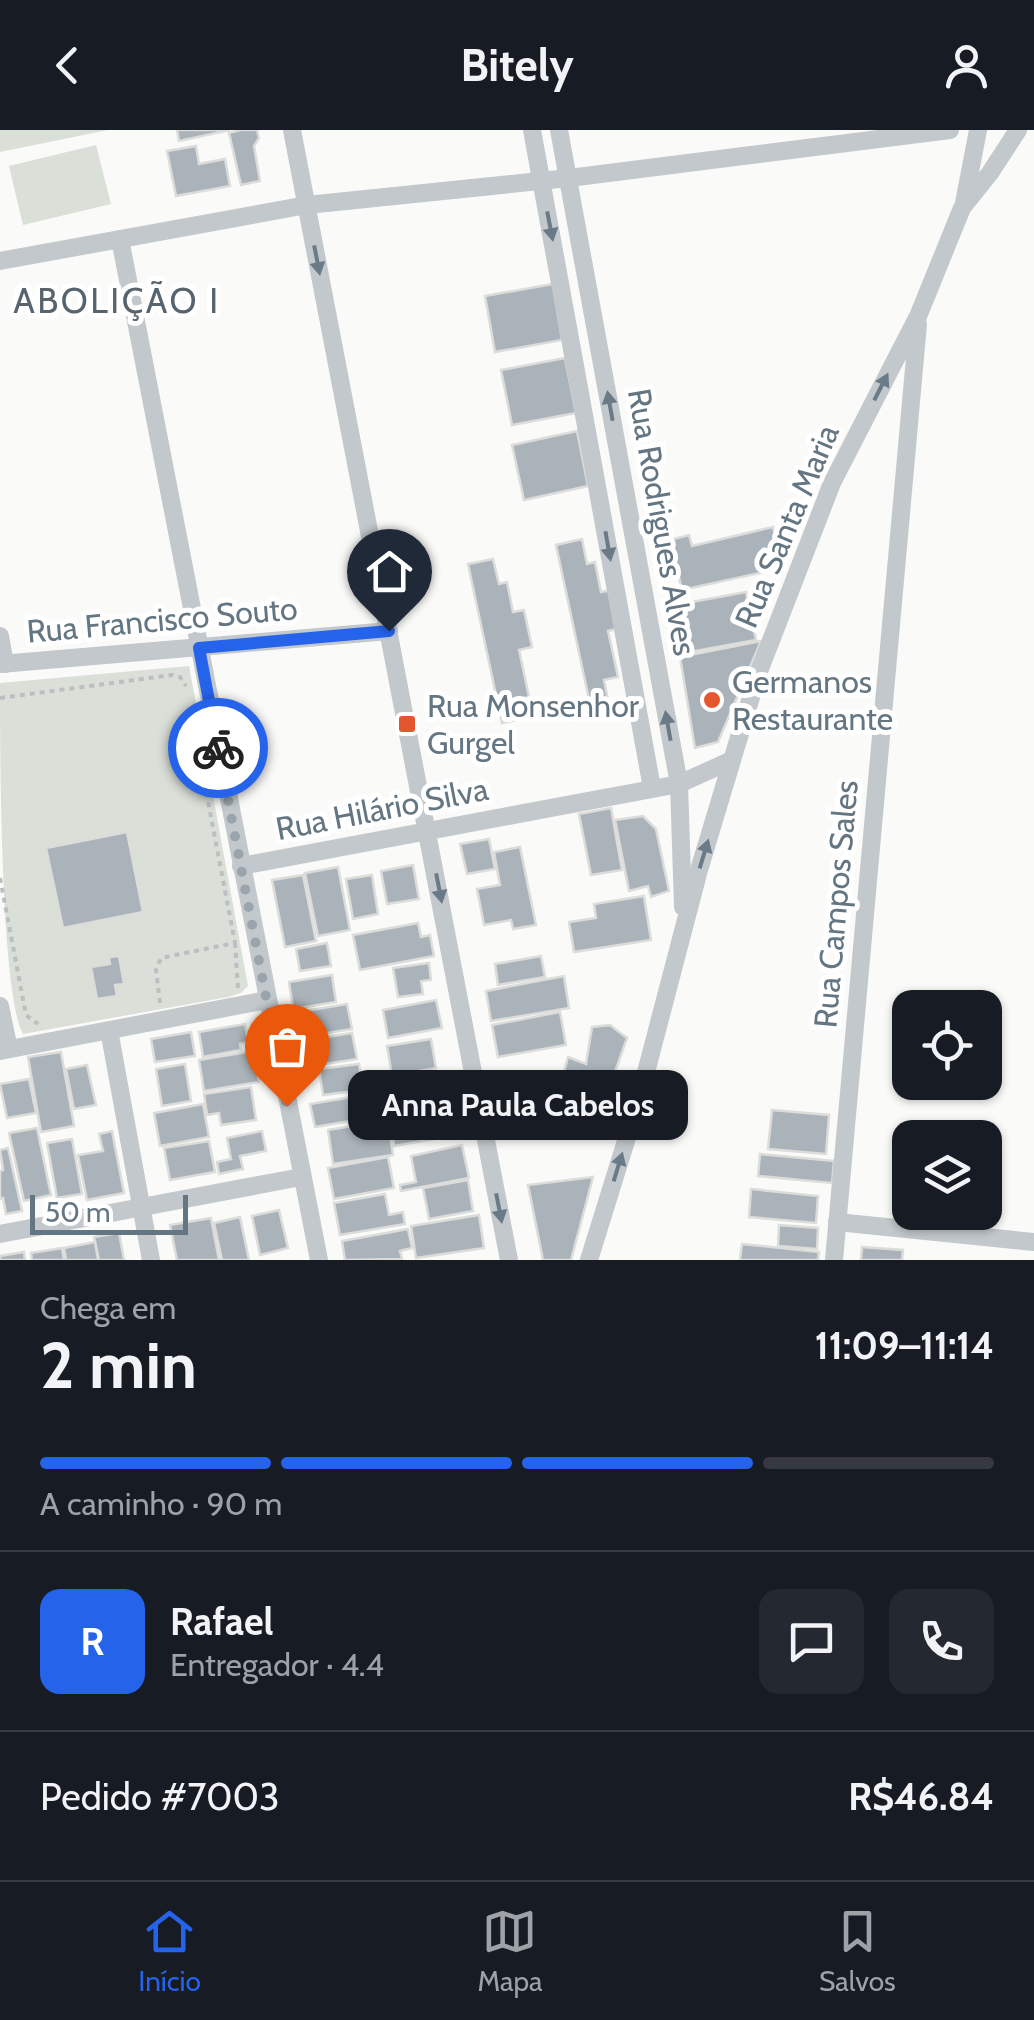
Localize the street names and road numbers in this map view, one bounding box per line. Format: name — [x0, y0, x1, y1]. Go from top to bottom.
street label: Rua Rodrigues Alves — [620, 385, 705, 659]
street label: Rua Santa Maria — [726, 418, 847, 633]
street label: Rua Francisco Souto — [25, 588, 299, 651]
street label: Rua Hilário Silva — [272, 769, 492, 848]
street label: Rua Campos Sales — [805, 779, 866, 1029]

